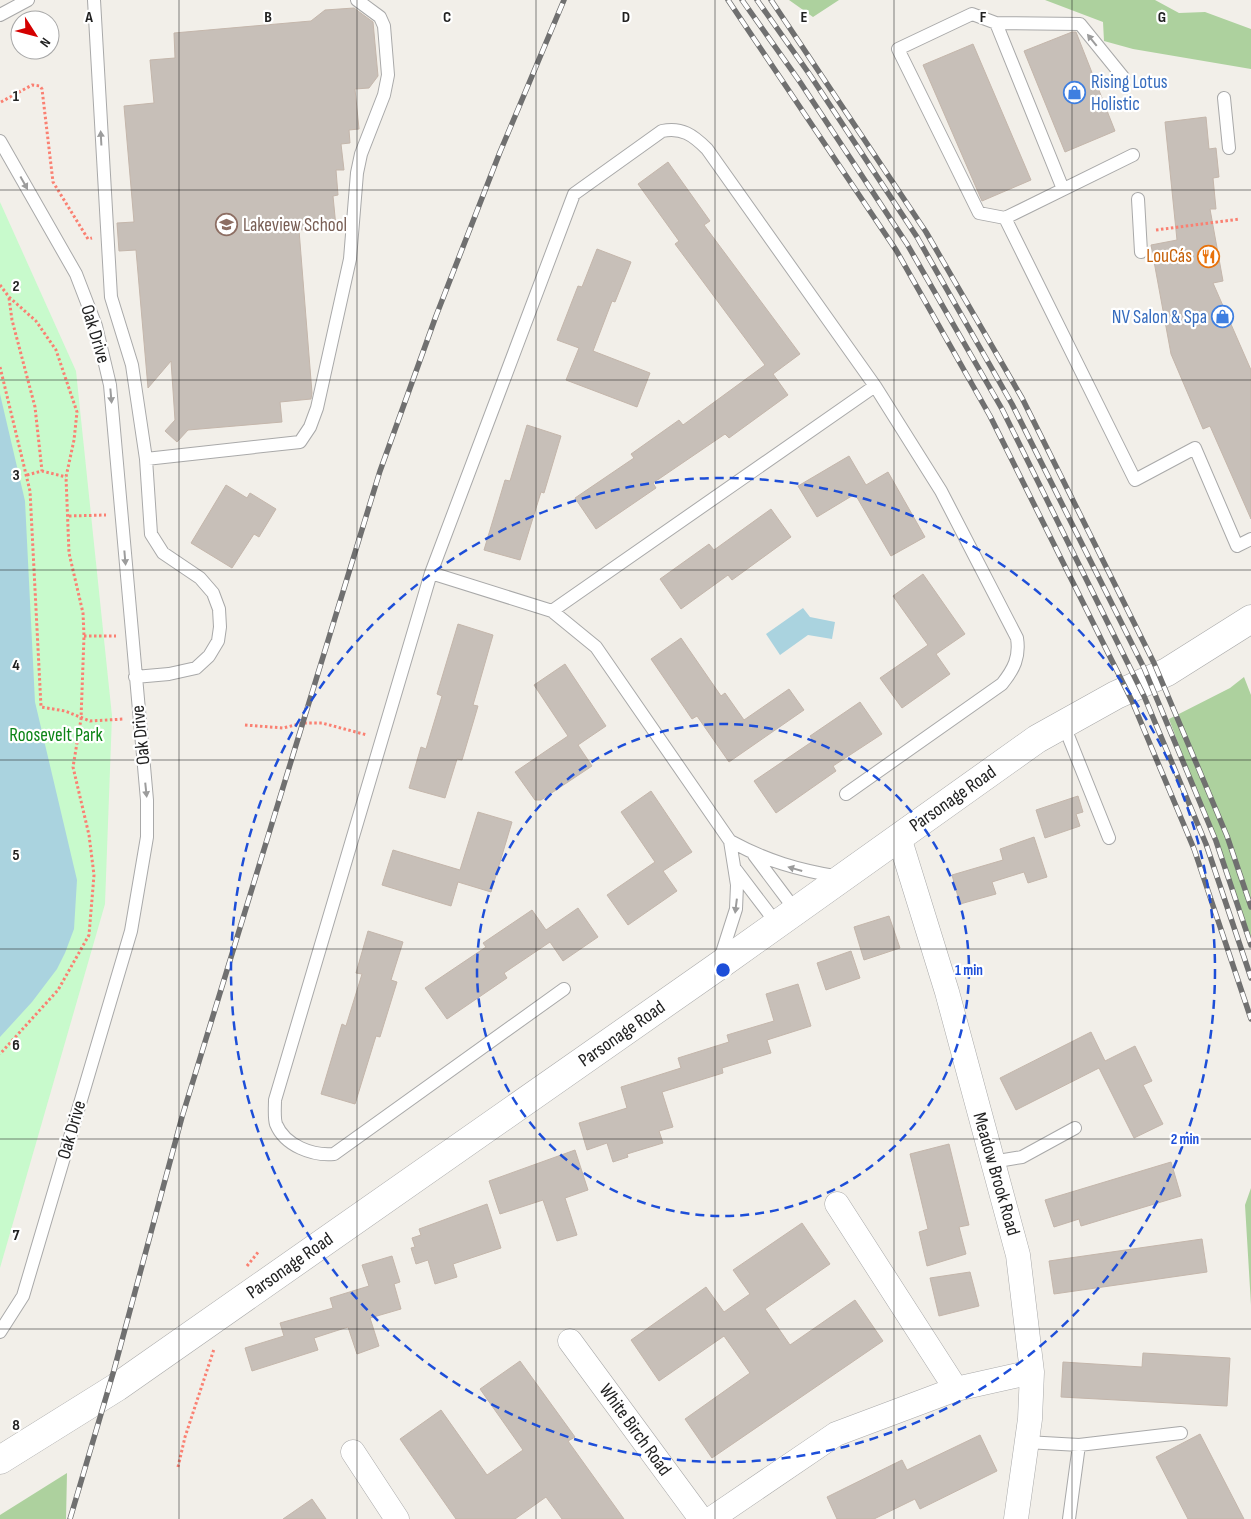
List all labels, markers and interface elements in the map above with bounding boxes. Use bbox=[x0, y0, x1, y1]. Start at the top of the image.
text: A bbox=[84, 8, 93, 27]
text: B bbox=[264, 8, 272, 27]
text: C bbox=[443, 8, 451, 27]
text: D bbox=[622, 8, 630, 27]
text: E bbox=[801, 8, 808, 27]
text: F bbox=[980, 8, 987, 27]
text: G bbox=[1158, 8, 1166, 27]
north arrow bbox=[10, 10, 60, 60]
one-way arrow bbox=[1087, 33, 1098, 46]
text: N bbox=[36, 34, 54, 50]
place label: Rising Lotus Holistic bbox=[1091, 71, 1168, 116]
shop icon: Rising Lotus Holistic bbox=[1063, 81, 1087, 105]
text: 1 bbox=[13, 87, 20, 106]
one-way arrow bbox=[97, 130, 105, 146]
one-way arrow bbox=[20, 176, 28, 190]
school or university icon: Lakeview School bbox=[215, 213, 239, 237]
place label: Lakeview School bbox=[243, 214, 347, 237]
restaurant icon: LouCás bbox=[1196, 244, 1220, 268]
place label: LouCás bbox=[1146, 245, 1192, 268]
text: 2 bbox=[12, 277, 20, 296]
street label: Oak Drive bbox=[75, 302, 115, 366]
shop icon: NV Salon & Spa bbox=[1211, 305, 1235, 329]
place label: NV Salon & Spa bbox=[1112, 306, 1207, 329]
one-way arrow bbox=[108, 389, 116, 405]
text: 3 bbox=[12, 466, 20, 485]
one-way arrow bbox=[121, 551, 129, 567]
text: 4 bbox=[12, 656, 20, 675]
street label: Oak Drive bbox=[126, 704, 156, 766]
park label: Roosevelt Park bbox=[9, 724, 104, 747]
street label: Parsonage Road bbox=[905, 761, 1001, 837]
one-way arrow bbox=[142, 782, 150, 798]
text: 5 bbox=[12, 846, 20, 865]
one-way arrow bbox=[787, 864, 802, 872]
one-way arrow bbox=[732, 898, 740, 914]
centre of rings bbox=[714, 961, 732, 979]
text: 1 min bbox=[955, 961, 983, 980]
street label: Parsonage Road bbox=[574, 996, 670, 1072]
text: 6 bbox=[12, 1036, 20, 1055]
street label: Oak Drive bbox=[53, 1098, 91, 1162]
street label: Meadow Brook Road bbox=[967, 1110, 1025, 1238]
text: 2 min bbox=[1171, 1130, 1199, 1149]
text: 7 bbox=[13, 1226, 20, 1245]
street label: Parsonage Road bbox=[242, 1228, 338, 1304]
street label: White Birch Road bbox=[594, 1380, 676, 1480]
text: 8 bbox=[12, 1416, 20, 1435]

